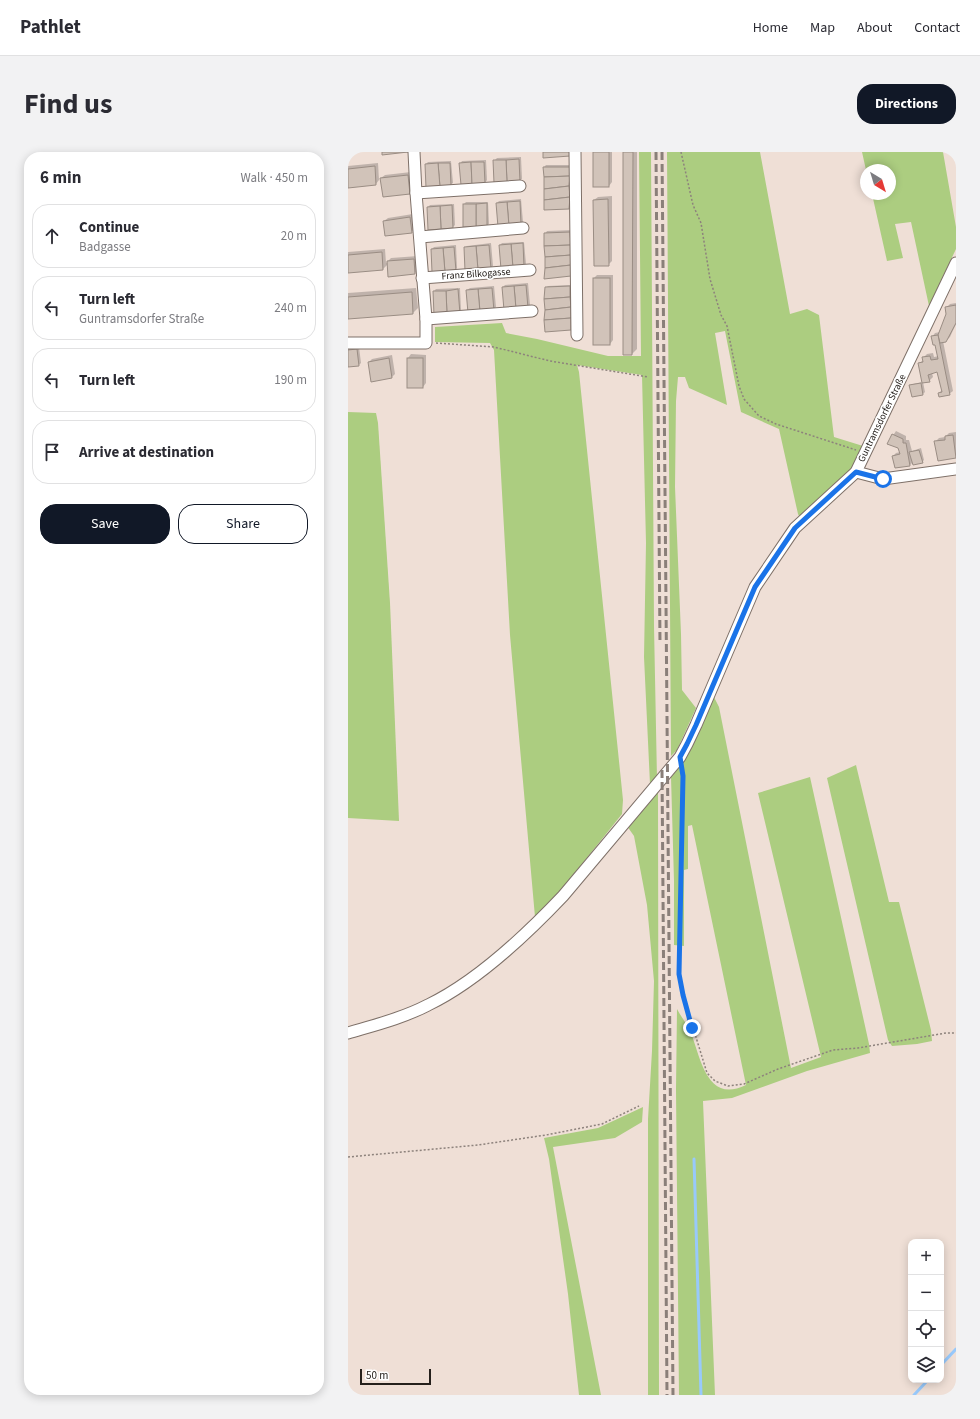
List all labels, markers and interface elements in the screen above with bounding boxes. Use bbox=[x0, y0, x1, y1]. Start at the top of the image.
text: Pathlet bbox=[20, 14, 81, 41]
text: Home bbox=[753, 18, 788, 38]
text: Map bbox=[810, 18, 835, 38]
text: About bbox=[857, 18, 892, 38]
text: Contact bbox=[914, 18, 960, 38]
text: Find us bbox=[24, 84, 112, 124]
button: Directions bbox=[857, 84, 956, 124]
north arrow bbox=[860, 164, 896, 200]
text: 6 min bbox=[40, 166, 81, 190]
text: Walk · 450 m bbox=[240, 169, 308, 187]
text: Continue bbox=[79, 217, 139, 238]
icon: ahead bbox=[41, 225, 63, 247]
text: 20 m bbox=[281, 227, 307, 245]
text: Badgasse bbox=[79, 238, 131, 256]
street label: Franz Bilkogasse bbox=[441, 265, 511, 283]
text: Turn left bbox=[79, 289, 135, 310]
icon: left bbox=[41, 297, 63, 319]
text: 240 m bbox=[274, 299, 307, 317]
text: Guntramsdorfer Straße bbox=[79, 310, 204, 328]
icon: left bbox=[41, 369, 63, 391]
text: Turn left bbox=[79, 370, 135, 391]
text: 190 m bbox=[274, 371, 307, 389]
street label: Guntramsdorfer Straße bbox=[855, 372, 909, 464]
icon: arrive bbox=[41, 441, 63, 463]
text: Arrive at destination bbox=[79, 442, 214, 463]
route start bbox=[874, 470, 892, 488]
button: Save bbox=[40, 504, 170, 544]
button: Share bbox=[178, 504, 308, 544]
route end bbox=[683, 1019, 701, 1037]
map controls bbox=[908, 1239, 944, 1383]
button: + bbox=[908, 1239, 944, 1275]
button: − bbox=[908, 1275, 944, 1311]
button: locate bbox=[908, 1311, 944, 1347]
button: layers bbox=[908, 1347, 944, 1383]
scale bar bbox=[360, 1367, 431, 1386]
text: 50 m bbox=[366, 1368, 388, 1383]

